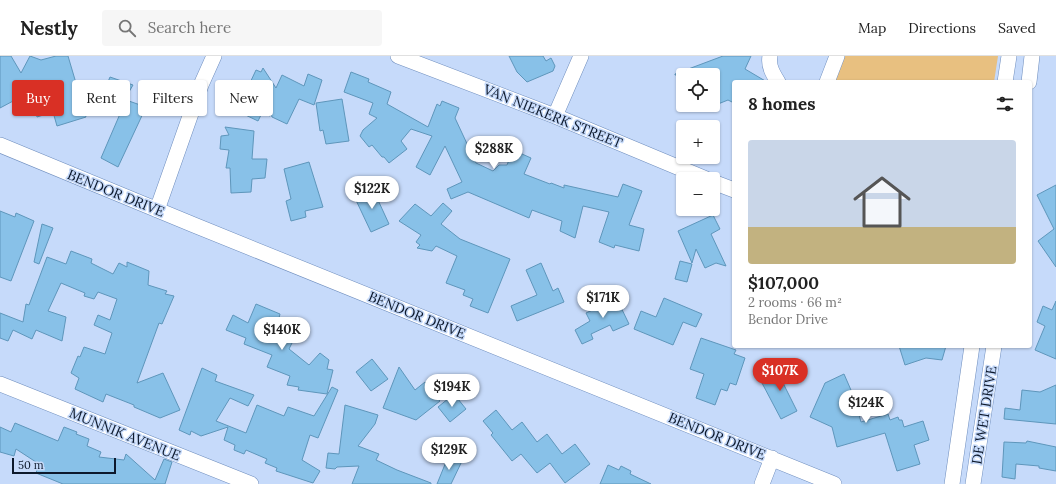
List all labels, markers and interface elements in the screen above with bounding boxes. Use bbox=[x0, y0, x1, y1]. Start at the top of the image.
search box bbox=[102, 10, 382, 46]
text: Nestly bbox=[20, 16, 78, 40]
icon: search bbox=[116, 17, 138, 39]
text: Search here bbox=[148, 18, 231, 37]
text: Map bbox=[858, 19, 886, 37]
text: Directions bbox=[908, 19, 976, 37]
text: Saved bbox=[998, 19, 1036, 37]
map controls bbox=[676, 68, 720, 216]
button: locate bbox=[676, 68, 720, 112]
chip: Buy bbox=[12, 80, 64, 116]
chip: Rent bbox=[72, 80, 130, 116]
chip: Filters bbox=[138, 80, 207, 116]
chip: New bbox=[215, 80, 273, 116]
street label: VAN NIEKERK STREET bbox=[480, 80, 625, 152]
text: 8 homes bbox=[748, 93, 815, 115]
icon: filters bbox=[994, 93, 1016, 115]
button: + bbox=[676, 120, 720, 164]
pin: $288K bbox=[466, 136, 522, 170]
text: $288K bbox=[475, 140, 513, 157]
street label: BENDOR DRIVE bbox=[65, 165, 168, 221]
icon: home bbox=[846, 166, 918, 238]
button: − bbox=[676, 172, 720, 216]
pin: $122K bbox=[344, 176, 400, 210]
text: $122K bbox=[354, 180, 390, 197]
text: $107,000 bbox=[748, 272, 819, 294]
pin: $171K bbox=[575, 285, 631, 319]
street label: BENDOR DRIVE bbox=[366, 287, 469, 343]
text: $171K bbox=[586, 289, 620, 306]
text: 2 rooms · 66 m² bbox=[748, 294, 842, 311]
text: Bendor Drive bbox=[748, 311, 828, 328]
pin: $140K bbox=[254, 317, 310, 351]
text: $140K bbox=[263, 321, 301, 338]
pin: $107K bbox=[752, 358, 808, 392]
text: $107K bbox=[762, 362, 798, 379]
street label: DE WET DRIVE bbox=[967, 364, 1001, 466]
pin: $194K bbox=[424, 374, 480, 408]
text: $194K bbox=[434, 378, 470, 395]
pin: $124K bbox=[838, 390, 894, 424]
text: $124K bbox=[848, 394, 884, 411]
street label: MUNNIK AVENUE bbox=[67, 403, 184, 465]
street label: BENDOR DRIVE bbox=[666, 408, 769, 464]
pin: $129K bbox=[421, 437, 477, 471]
text: $129K bbox=[431, 441, 467, 458]
scale bar bbox=[12, 456, 116, 475]
text: 50 m bbox=[18, 458, 44, 472]

